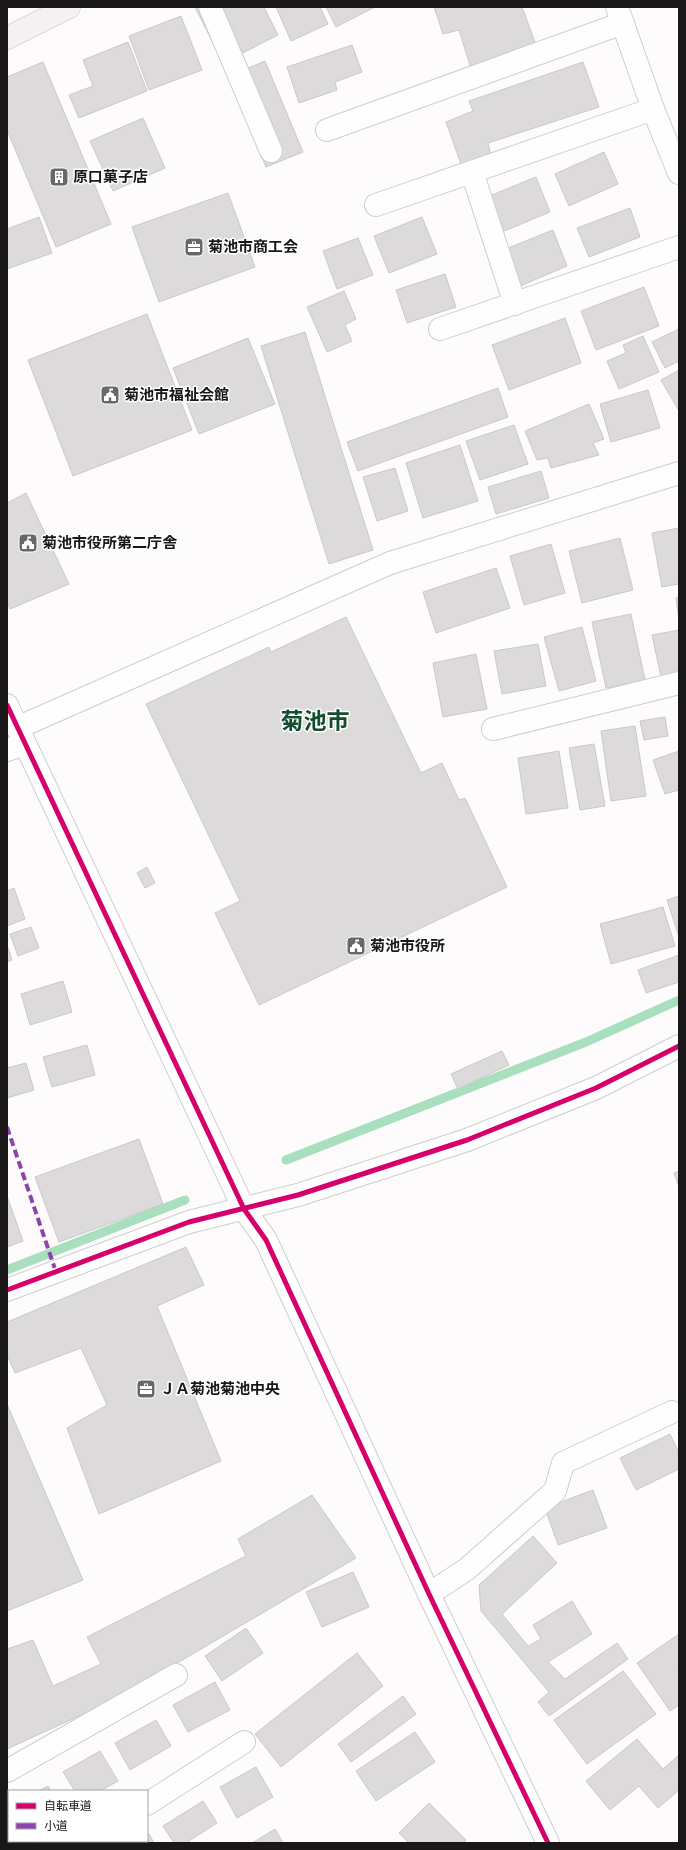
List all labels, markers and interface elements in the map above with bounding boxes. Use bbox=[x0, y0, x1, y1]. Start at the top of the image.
building icon: 原口菓子店 bbox=[48, 166, 70, 188]
place label: 原口菓子店 bbox=[73, 168, 148, 187]
office icon: 菊池市商工会 bbox=[183, 236, 205, 258]
place label: 菊池市商工会 bbox=[208, 238, 298, 257]
public building icon: 菊池市福祉会館 bbox=[99, 384, 121, 406]
place label: 菊池市福祉会館 bbox=[124, 386, 229, 405]
public building icon: 菊池市役所第二庁舎 bbox=[17, 532, 39, 554]
place label: 菊池市役所第二庁舎 bbox=[42, 534, 178, 553]
district label: 菊池市 bbox=[281, 708, 350, 736]
public building icon: 菊池市役所 bbox=[345, 935, 367, 957]
place label: 菊池市役所 bbox=[370, 937, 445, 956]
office icon: ＪＡ菊池菊池中央 bbox=[135, 1378, 157, 1400]
place label: ＪＡ菊池菊池中央 bbox=[160, 1380, 280, 1399]
legend bbox=[8, 1790, 148, 1842]
text: 自転車道 bbox=[44, 1799, 92, 1814]
text: 小道 bbox=[44, 1819, 68, 1834]

